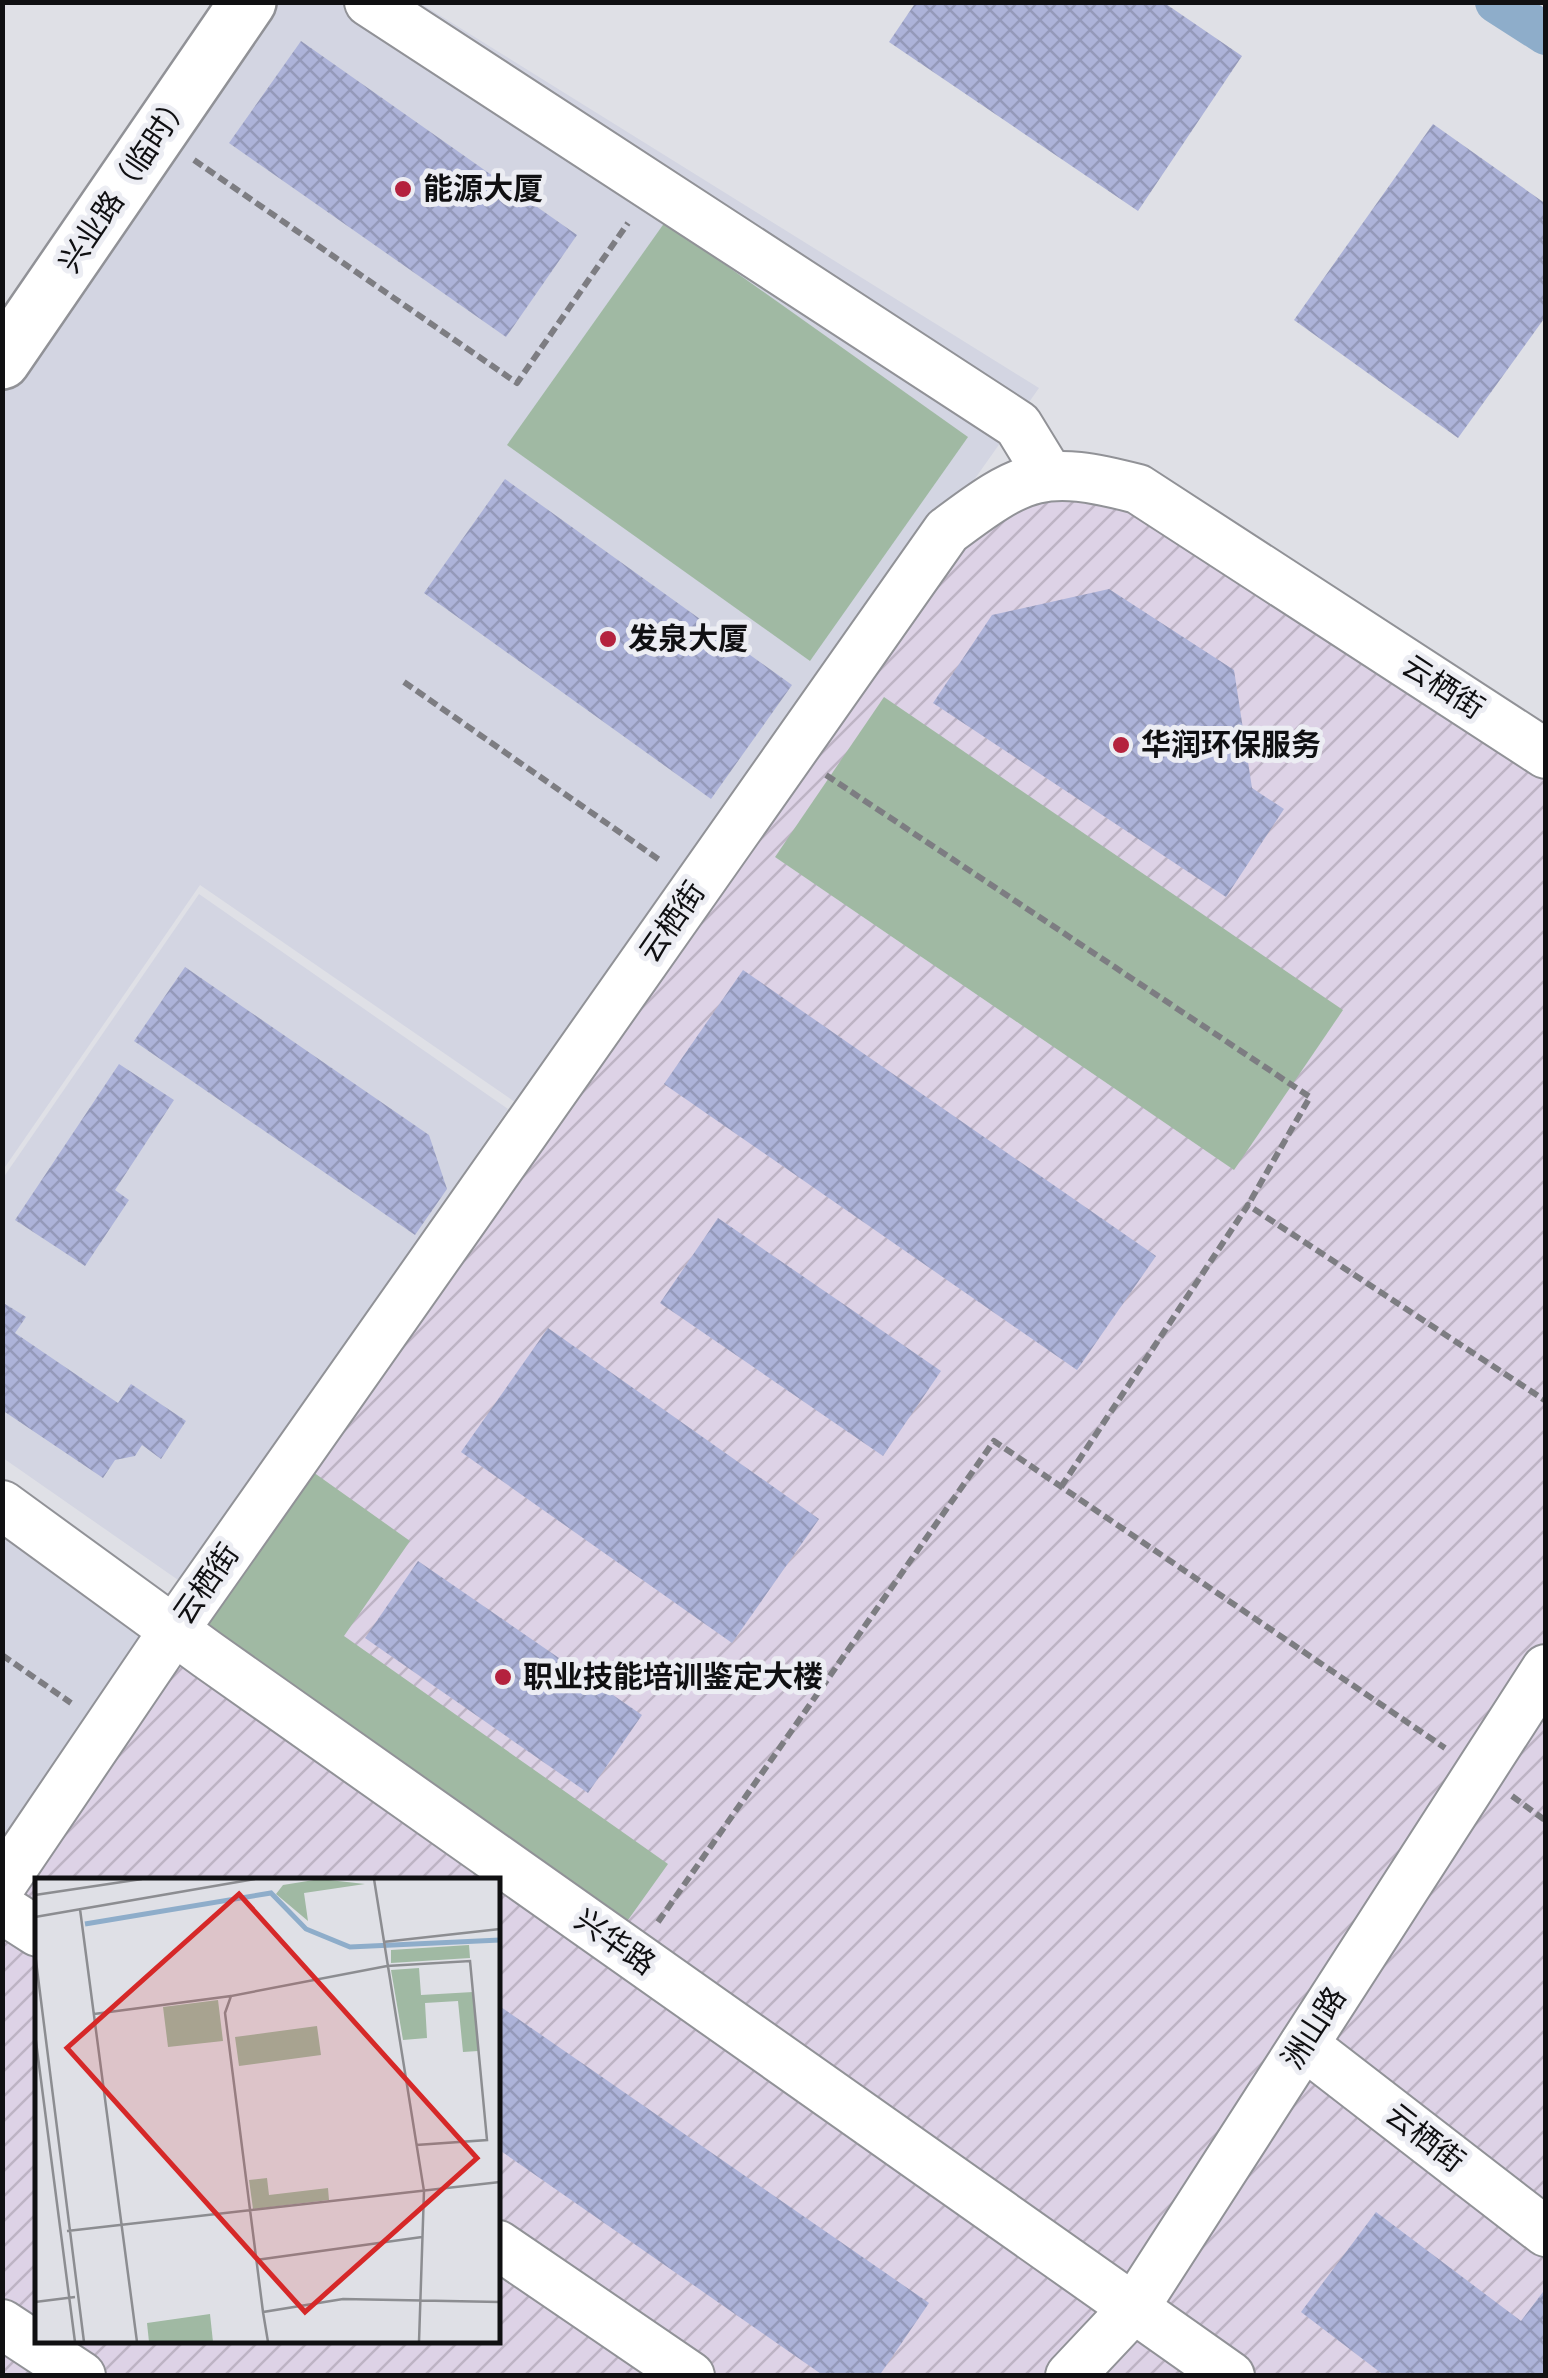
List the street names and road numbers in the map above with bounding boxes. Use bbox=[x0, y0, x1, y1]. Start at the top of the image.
street label: 兴业路（临时） bbox=[51, 85, 199, 279]
street label: 云栖街 bbox=[1395, 647, 1491, 727]
street label: 云栖街 bbox=[631, 875, 713, 969]
street label: 云栖街 bbox=[165, 1537, 247, 1631]
street label: 兴华路 bbox=[568, 1901, 662, 1983]
street label: 洲山路 bbox=[1274, 1980, 1354, 2076]
street label: 云栖街 bbox=[1378, 2096, 1472, 2180]

